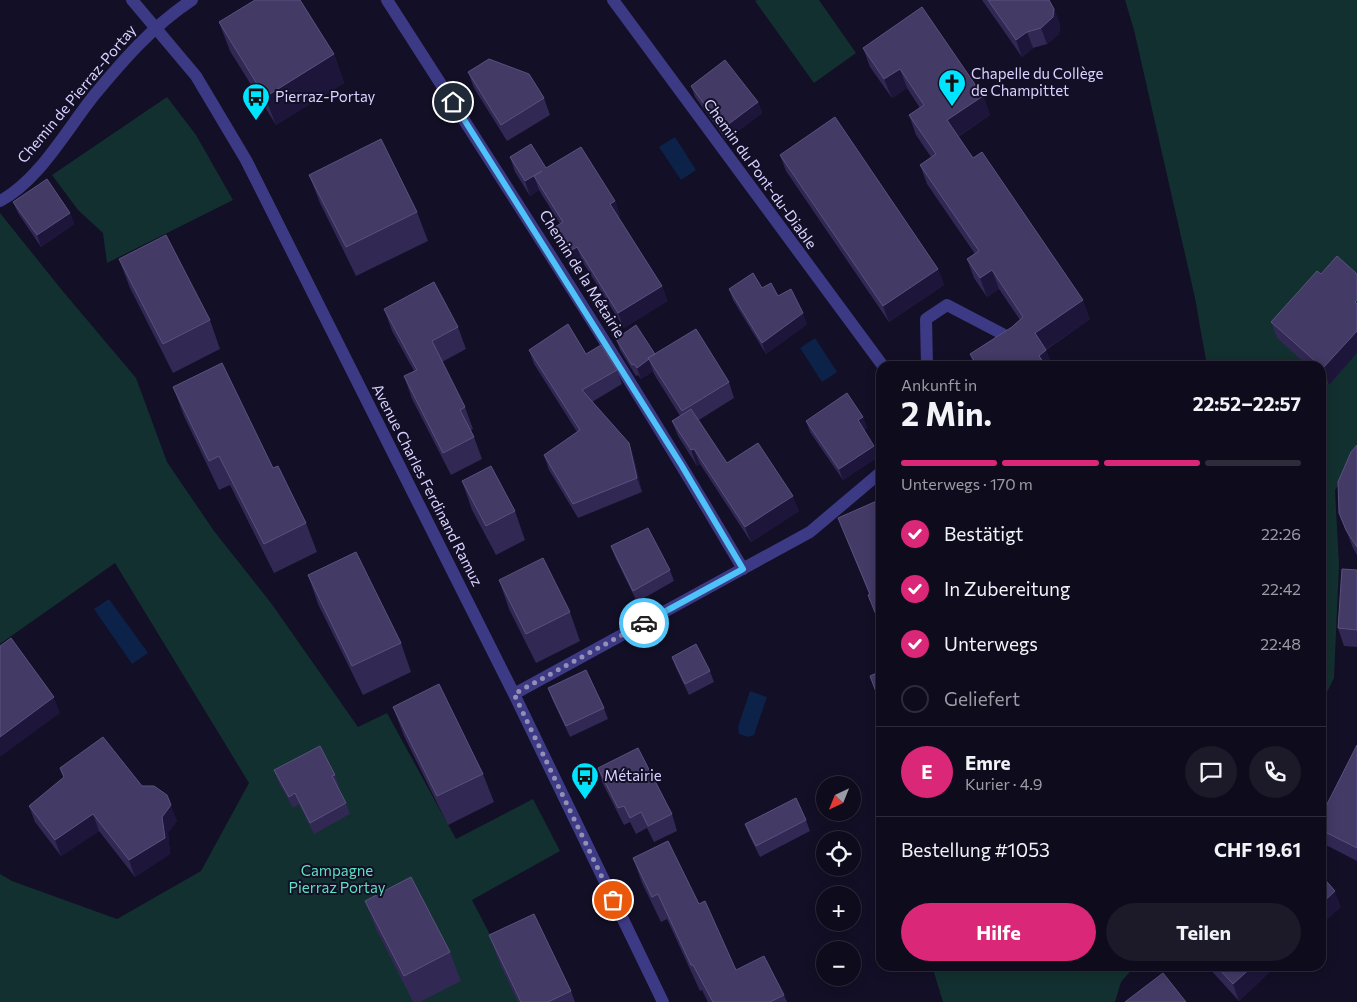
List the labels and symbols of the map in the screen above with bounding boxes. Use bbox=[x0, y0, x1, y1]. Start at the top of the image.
street label: Chemin de Pierraz-Portay bbox=[13, 20, 140, 166]
place label: Chapelle du Collège de Champittet bbox=[971, 64, 1104, 99]
church icon: Chapelle du Collège de Champittet bbox=[937, 68, 967, 107]
pin bbox=[432, 81, 474, 123]
bus stop icon: Pierraz-Portay bbox=[241, 82, 271, 121]
place label: Pierraz-Portay bbox=[275, 87, 376, 105]
street label: Chemin du Pont-du-Diable bbox=[700, 95, 821, 252]
street label: Chemin de la Métairie bbox=[536, 206, 629, 341]
street label: Avenue Charles Ferdinand Ramuz bbox=[369, 380, 487, 589]
courier bbox=[619, 598, 669, 648]
bus stop icon: Métairie bbox=[570, 761, 600, 800]
place label: Métairie bbox=[604, 766, 662, 784]
north arrow bbox=[816, 776, 861, 821]
park label: Campagne Pierraz Portay bbox=[289, 861, 386, 896]
pin bbox=[592, 879, 634, 921]

